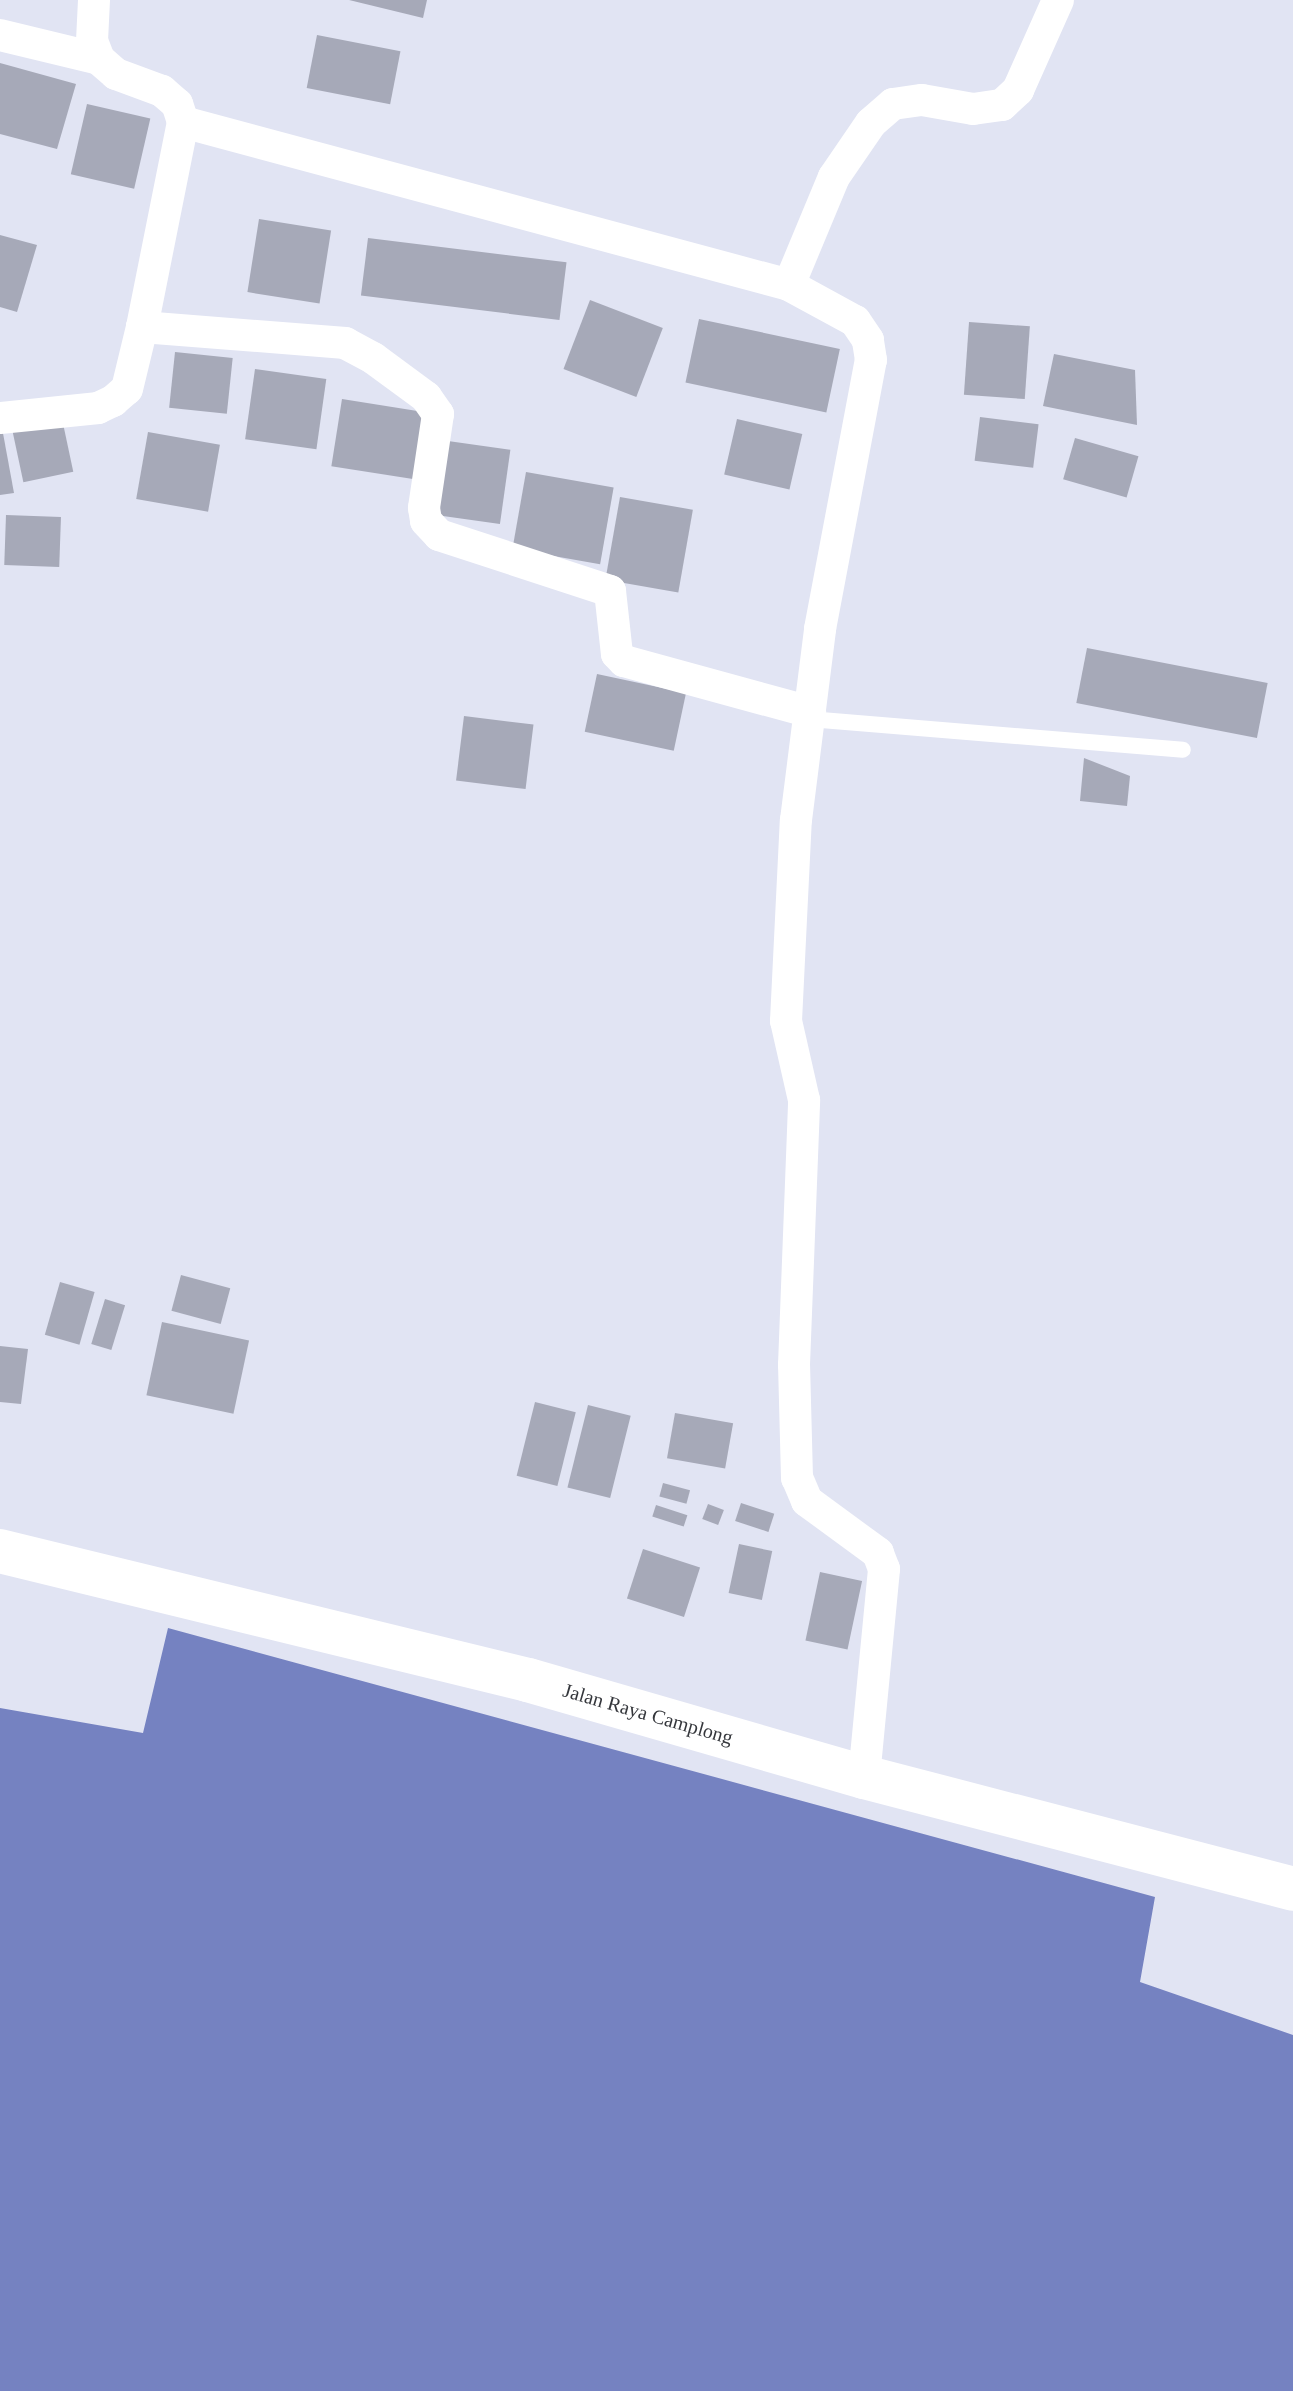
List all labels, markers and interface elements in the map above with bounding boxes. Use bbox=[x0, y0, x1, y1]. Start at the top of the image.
street label: Jalan Raya Camplong bbox=[560, 1678, 736, 1750]

